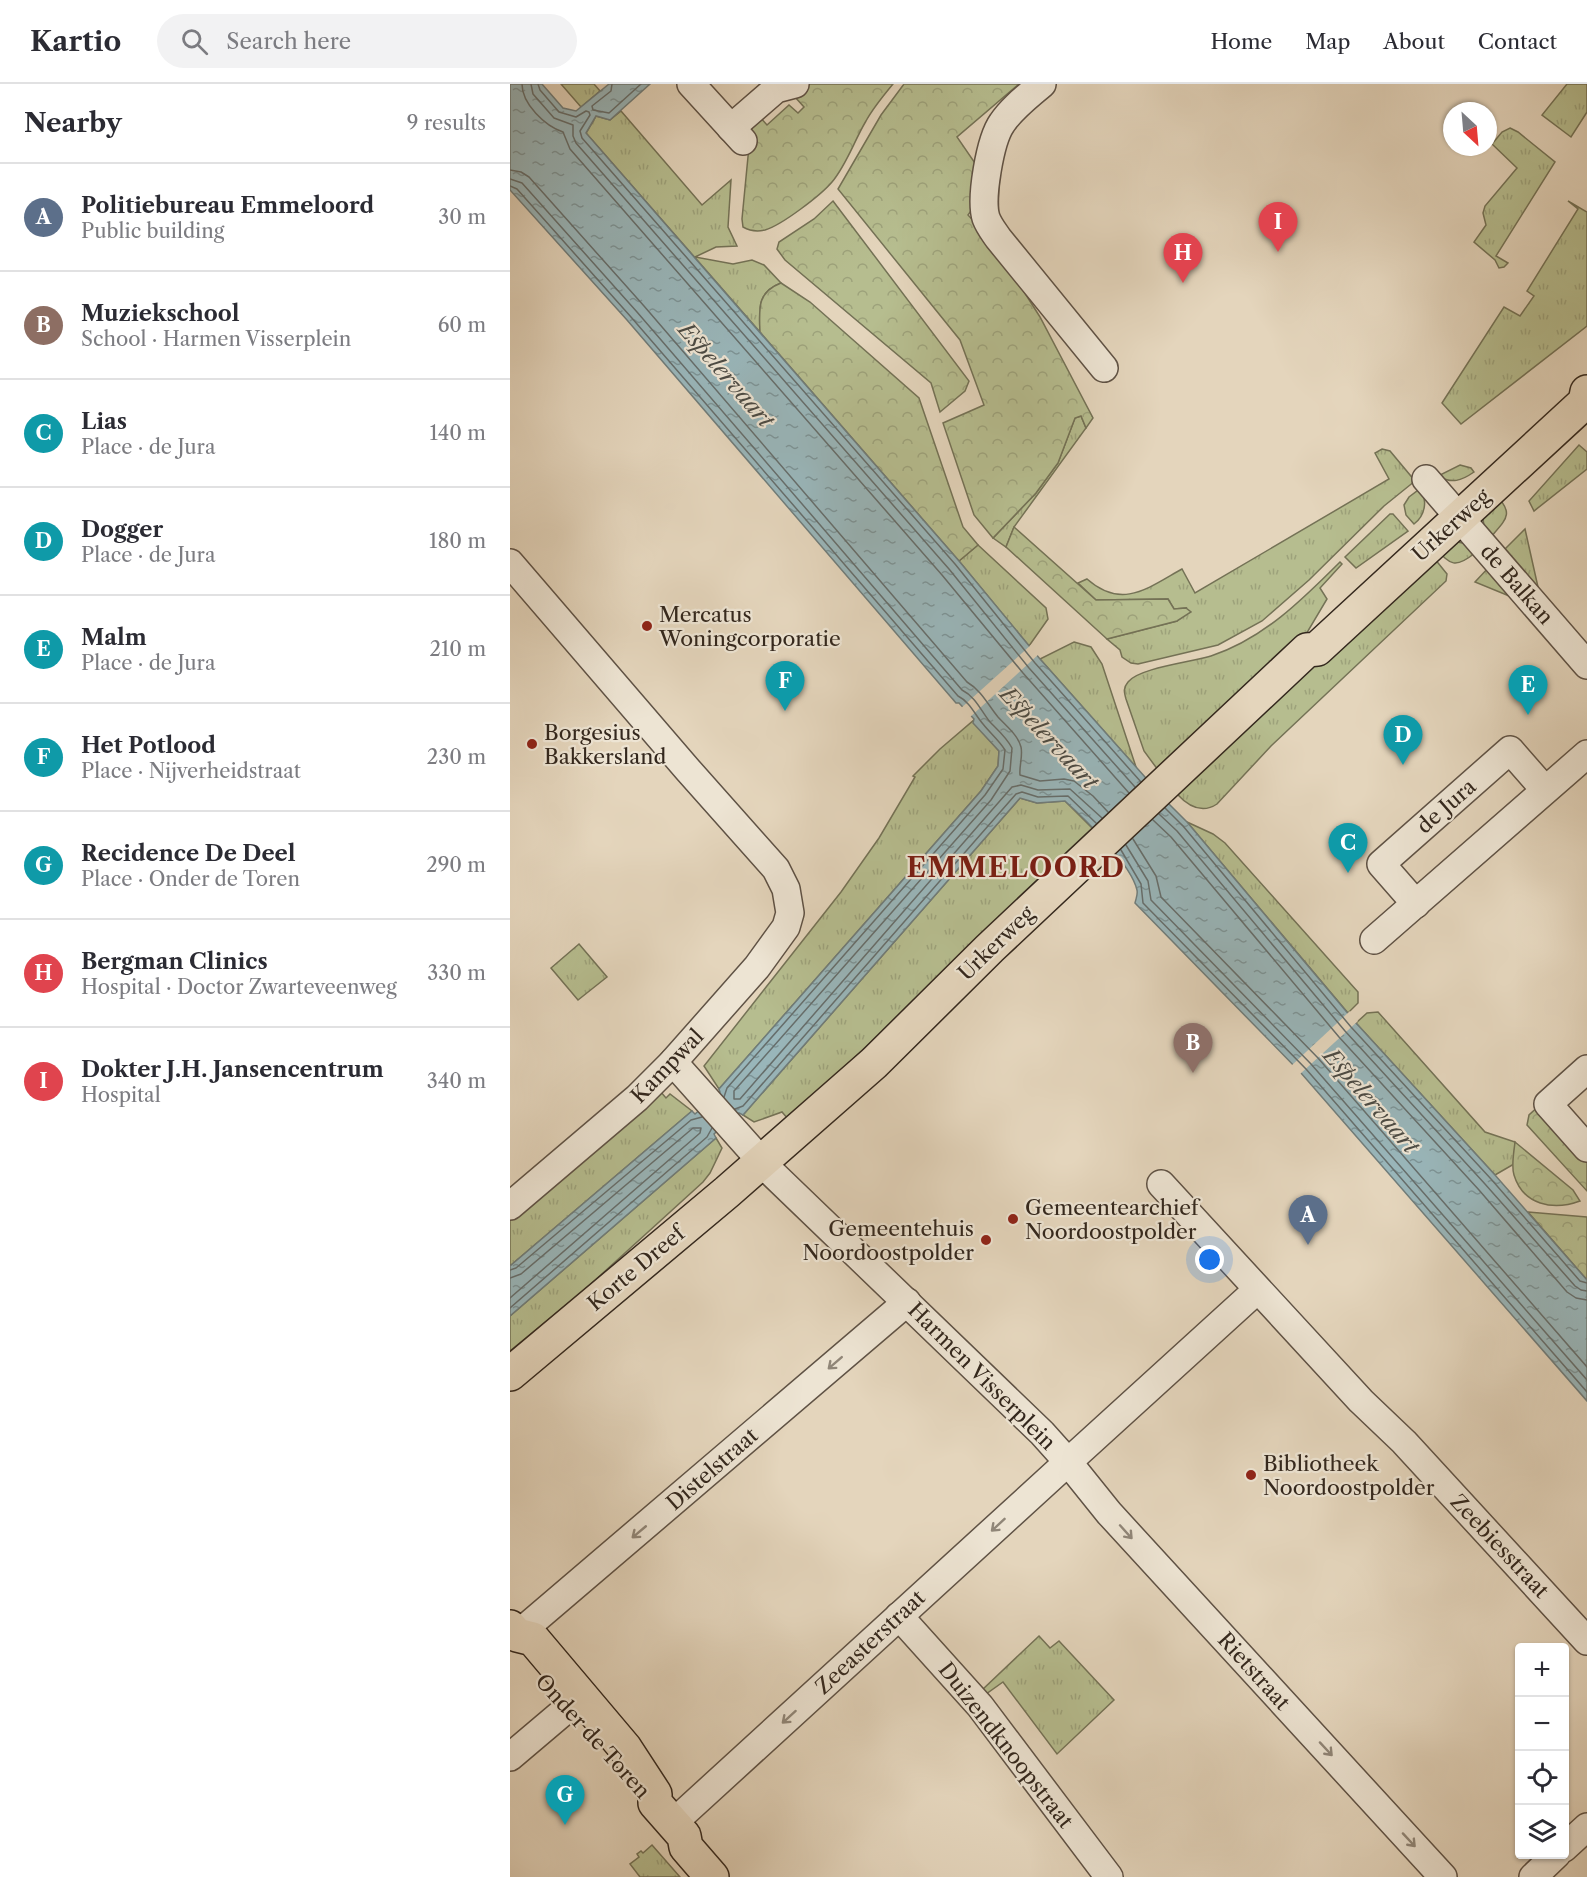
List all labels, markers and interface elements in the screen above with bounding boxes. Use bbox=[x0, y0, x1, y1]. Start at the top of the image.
search box bbox=[157, 14, 577, 68]
text: Kartio bbox=[30, 24, 121, 58]
icon: search bbox=[178, 25, 211, 58]
text: Search here bbox=[226, 28, 351, 55]
text: Home bbox=[1211, 29, 1272, 54]
text: Map bbox=[1305, 29, 1350, 54]
text: About bbox=[1383, 29, 1445, 54]
text: Contact bbox=[1478, 29, 1557, 54]
north arrow bbox=[1443, 102, 1497, 156]
text: Nearby bbox=[24, 107, 122, 139]
text: 9 results bbox=[407, 111, 486, 135]
text: Politiebureau Emmeloord bbox=[81, 192, 374, 219]
pin: I bbox=[1258, 202, 1298, 252]
text: A bbox=[36, 205, 51, 229]
text: 30 m bbox=[438, 205, 486, 229]
text: Public building bbox=[81, 219, 224, 243]
pin: H bbox=[1164, 234, 1202, 283]
text: Muziekschool bbox=[81, 300, 240, 327]
text: B bbox=[36, 313, 51, 337]
text: 60 m bbox=[438, 313, 486, 337]
water label: Espelervaart bbox=[672, 315, 780, 434]
text: School · Harmen Visserplein bbox=[81, 327, 351, 351]
text: Lias bbox=[81, 408, 127, 435]
text: C bbox=[35, 421, 52, 445]
text: 140 m bbox=[429, 421, 486, 445]
text: Place · de Jura bbox=[81, 435, 215, 459]
street label: Urkerweg bbox=[1407, 483, 1496, 566]
text: Dogger bbox=[81, 516, 163, 543]
text: D bbox=[35, 529, 52, 553]
text: 180 m bbox=[429, 529, 486, 553]
street label: de Balkan bbox=[1475, 539, 1559, 629]
text: Place · de Jura bbox=[81, 543, 215, 567]
place label: Mercatus Woningcorporatie bbox=[658, 602, 841, 651]
marker: Mercatus Woningcorporatie bbox=[640, 619, 654, 633]
text: Malm bbox=[81, 624, 147, 651]
text: E bbox=[36, 637, 51, 661]
text: 210 m bbox=[429, 637, 486, 661]
text: Place · de Jura bbox=[81, 651, 215, 675]
pin: F bbox=[766, 662, 804, 711]
pin: E bbox=[1508, 666, 1548, 715]
water label: Espelervaart bbox=[993, 679, 1104, 796]
pin: D bbox=[1384, 716, 1422, 765]
place label: Borgesius Bakkersland bbox=[544, 720, 666, 769]
text: Het Potlood bbox=[81, 732, 216, 759]
marker: Borgesius Bakkersland bbox=[525, 737, 539, 751]
text: F bbox=[37, 745, 50, 769]
text: 230 m bbox=[427, 745, 486, 769]
text: Place · Nijverheidstraat bbox=[81, 759, 301, 783]
street label: de Jura bbox=[1411, 773, 1481, 838]
pin: C bbox=[1328, 824, 1368, 873]
text: Recidence De Deel bbox=[81, 840, 296, 867]
district label: EMMELOORD bbox=[907, 851, 1125, 884]
text: G bbox=[35, 853, 52, 877]
text: 290 m bbox=[426, 853, 486, 877]
text: Place · Onder de Toren bbox=[81, 867, 300, 891]
street label: Urkerweg bbox=[953, 900, 1040, 985]
text: Bergman Clinics bbox=[81, 948, 268, 975]
text: H bbox=[34, 961, 53, 985]
text: 330 m bbox=[427, 961, 486, 985]
text: Hospital · Doctor Zwarteveenweg bbox=[81, 975, 397, 999]
street label: Kampwal bbox=[626, 1024, 708, 1108]
pin: B bbox=[1174, 1024, 1212, 1073]
water label: Espelervaart bbox=[1317, 1041, 1425, 1160]
text: Dokter J.H. Jansencentrum bbox=[81, 1056, 384, 1083]
text: I bbox=[39, 1069, 48, 1093]
text: 340 m bbox=[427, 1069, 486, 1093]
text: Hospital bbox=[81, 1083, 161, 1107]
place label: Gemeentearchief Noordoostpolder bbox=[1025, 1195, 1201, 1244]
pin: A bbox=[1288, 1196, 1328, 1245]
marker: Gemeentearchief Noordoostpolder bbox=[1006, 1212, 1020, 1226]
place label: Gemeentehuis Noordoostpolder bbox=[802, 1216, 974, 1265]
street label: Korte Dreef bbox=[582, 1219, 691, 1316]
marker: Gemeentehuis Noordoostpolder bbox=[979, 1233, 993, 1247]
your location bbox=[1195, 1245, 1224, 1274]
street label: Harmen Visserplein bbox=[903, 1297, 1061, 1455]
one-way arrow bbox=[828, 1356, 843, 1370]
street label: Distelstraat bbox=[661, 1422, 763, 1515]
place label: Bibliotheek Noordoostpolder bbox=[1263, 1451, 1435, 1500]
marker: Bibliotheek Noordoostpolder bbox=[1244, 1468, 1258, 1482]
street label: Zeebiesstraat bbox=[1446, 1489, 1555, 1603]
one-way arrow bbox=[991, 1518, 1006, 1532]
one-way arrow bbox=[1118, 1524, 1133, 1539]
one-way arrow bbox=[632, 1525, 647, 1539]
street label: Zeeasterstraat bbox=[810, 1585, 930, 1699]
street label: Rietstraat bbox=[1213, 1627, 1296, 1715]
map controls bbox=[1515, 1643, 1569, 1859]
button: + bbox=[1515, 1643, 1569, 1697]
street label: Duizendknoopstraat bbox=[933, 1657, 1079, 1833]
street label: Onder de Toren bbox=[531, 1669, 655, 1803]
button: − bbox=[1515, 1697, 1569, 1751]
one-way arrow bbox=[782, 1710, 797, 1724]
one-way arrow bbox=[1319, 1741, 1333, 1756]
button: locate bbox=[1515, 1751, 1569, 1805]
pin: G bbox=[546, 1776, 584, 1825]
button: layers bbox=[1515, 1805, 1569, 1859]
one-way arrow bbox=[1402, 1832, 1416, 1847]

